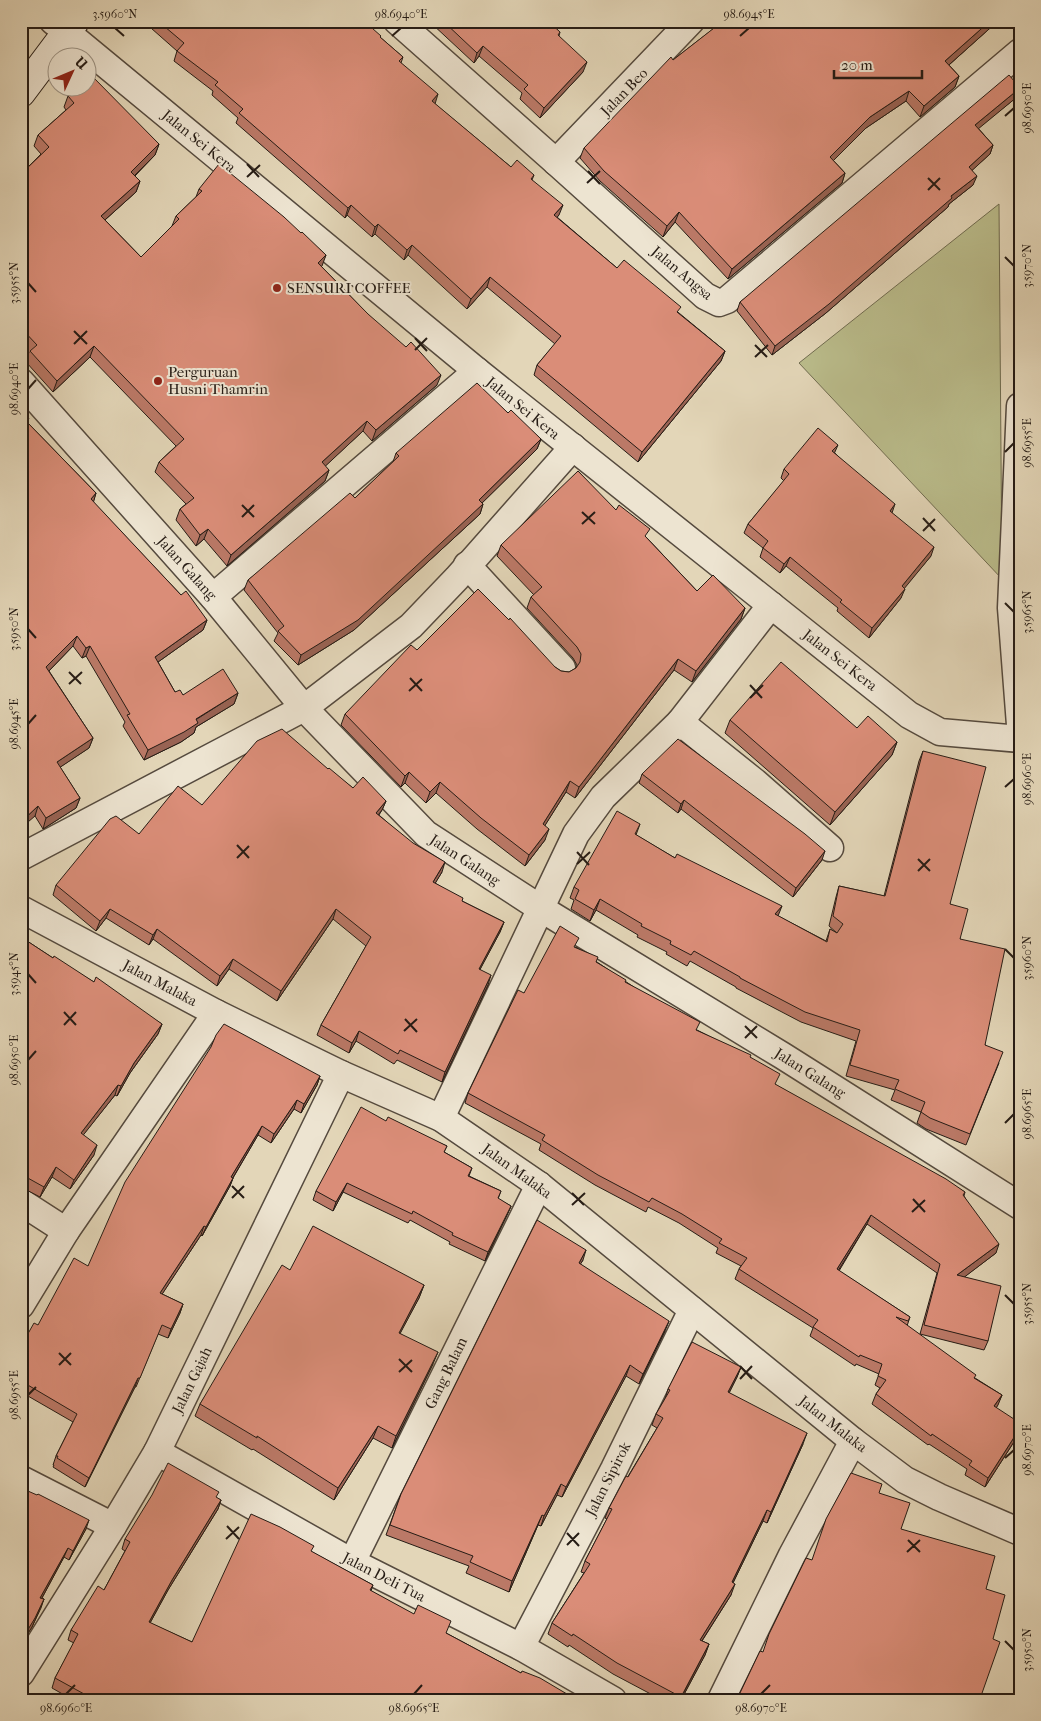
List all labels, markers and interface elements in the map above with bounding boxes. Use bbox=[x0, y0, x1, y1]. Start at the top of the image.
text: 3.5960°N bbox=[93, 7, 137, 21]
text: 98.6940°E bbox=[375, 7, 427, 21]
text: 98.6945°E bbox=[724, 7, 774, 21]
north arrow bbox=[48, 48, 98, 98]
scale bar bbox=[834, 48, 921, 80]
text: U bbox=[70, 53, 91, 73]
text: 20 m bbox=[841, 56, 873, 74]
street label: Jalan Beo bbox=[596, 64, 652, 121]
text: 98.6950°E bbox=[1020, 83, 1034, 133]
street label: Jalan Sei Kera bbox=[158, 105, 240, 177]
street label: Jalan Angsa bbox=[647, 242, 717, 304]
text: 3.5970°N bbox=[1020, 244, 1034, 288]
text: 3.5955°N bbox=[7, 262, 21, 304]
place label: SENSURI COFFEE bbox=[287, 279, 411, 297]
marker: SENSURI COFFEE bbox=[271, 282, 283, 294]
text: 98.6940°E bbox=[7, 363, 21, 415]
place label: Perguruan Husni Thamrin bbox=[168, 363, 268, 398]
street label: Jalan Sei Kera bbox=[482, 372, 564, 444]
marker: Perguruan Husni Thamrin bbox=[152, 375, 164, 387]
text: 98.6955°E bbox=[1020, 418, 1034, 468]
street label: Jalan Galang bbox=[153, 531, 221, 605]
text: 3.5965°N bbox=[1020, 590, 1034, 634]
text: 3.5950°N bbox=[7, 607, 21, 651]
street label: Jalan Sei Kera bbox=[798, 625, 882, 695]
text: 98.6945°E bbox=[7, 699, 21, 749]
text: 98.6960°E bbox=[1020, 753, 1034, 805]
street label: Jalan Galang bbox=[425, 830, 505, 890]
text: 3.5960°N bbox=[1020, 936, 1034, 980]
text: 3.5945°N bbox=[7, 952, 21, 996]
street label: Jalan Malaka bbox=[119, 955, 201, 1011]
text: 98.6950°E bbox=[7, 1035, 21, 1085]
street label: Jalan Galang bbox=[770, 1043, 850, 1103]
text: 98.6965°E bbox=[1020, 1089, 1034, 1139]
street label: Jalan Malaka bbox=[478, 1139, 556, 1203]
text: 3.5955°N bbox=[1020, 1283, 1034, 1325]
street label: Gang Balam bbox=[421, 1334, 471, 1412]
street label: Jalan Gajah bbox=[168, 1343, 216, 1417]
text: 98.6955°E bbox=[7, 1370, 21, 1420]
street label: Jalan Malaka bbox=[795, 1391, 872, 1457]
text: 98.6970°E bbox=[1020, 1424, 1034, 1476]
street label: Jalan Sipirok bbox=[581, 1438, 635, 1520]
street label: Jalan Deli Tua bbox=[338, 1548, 430, 1606]
text: 3.5950°N bbox=[1020, 1628, 1034, 1672]
text: 98.6960°E bbox=[40, 1701, 92, 1715]
text: 98.6965°E bbox=[389, 1701, 439, 1715]
text: 98.6970°E bbox=[735, 1701, 787, 1715]

